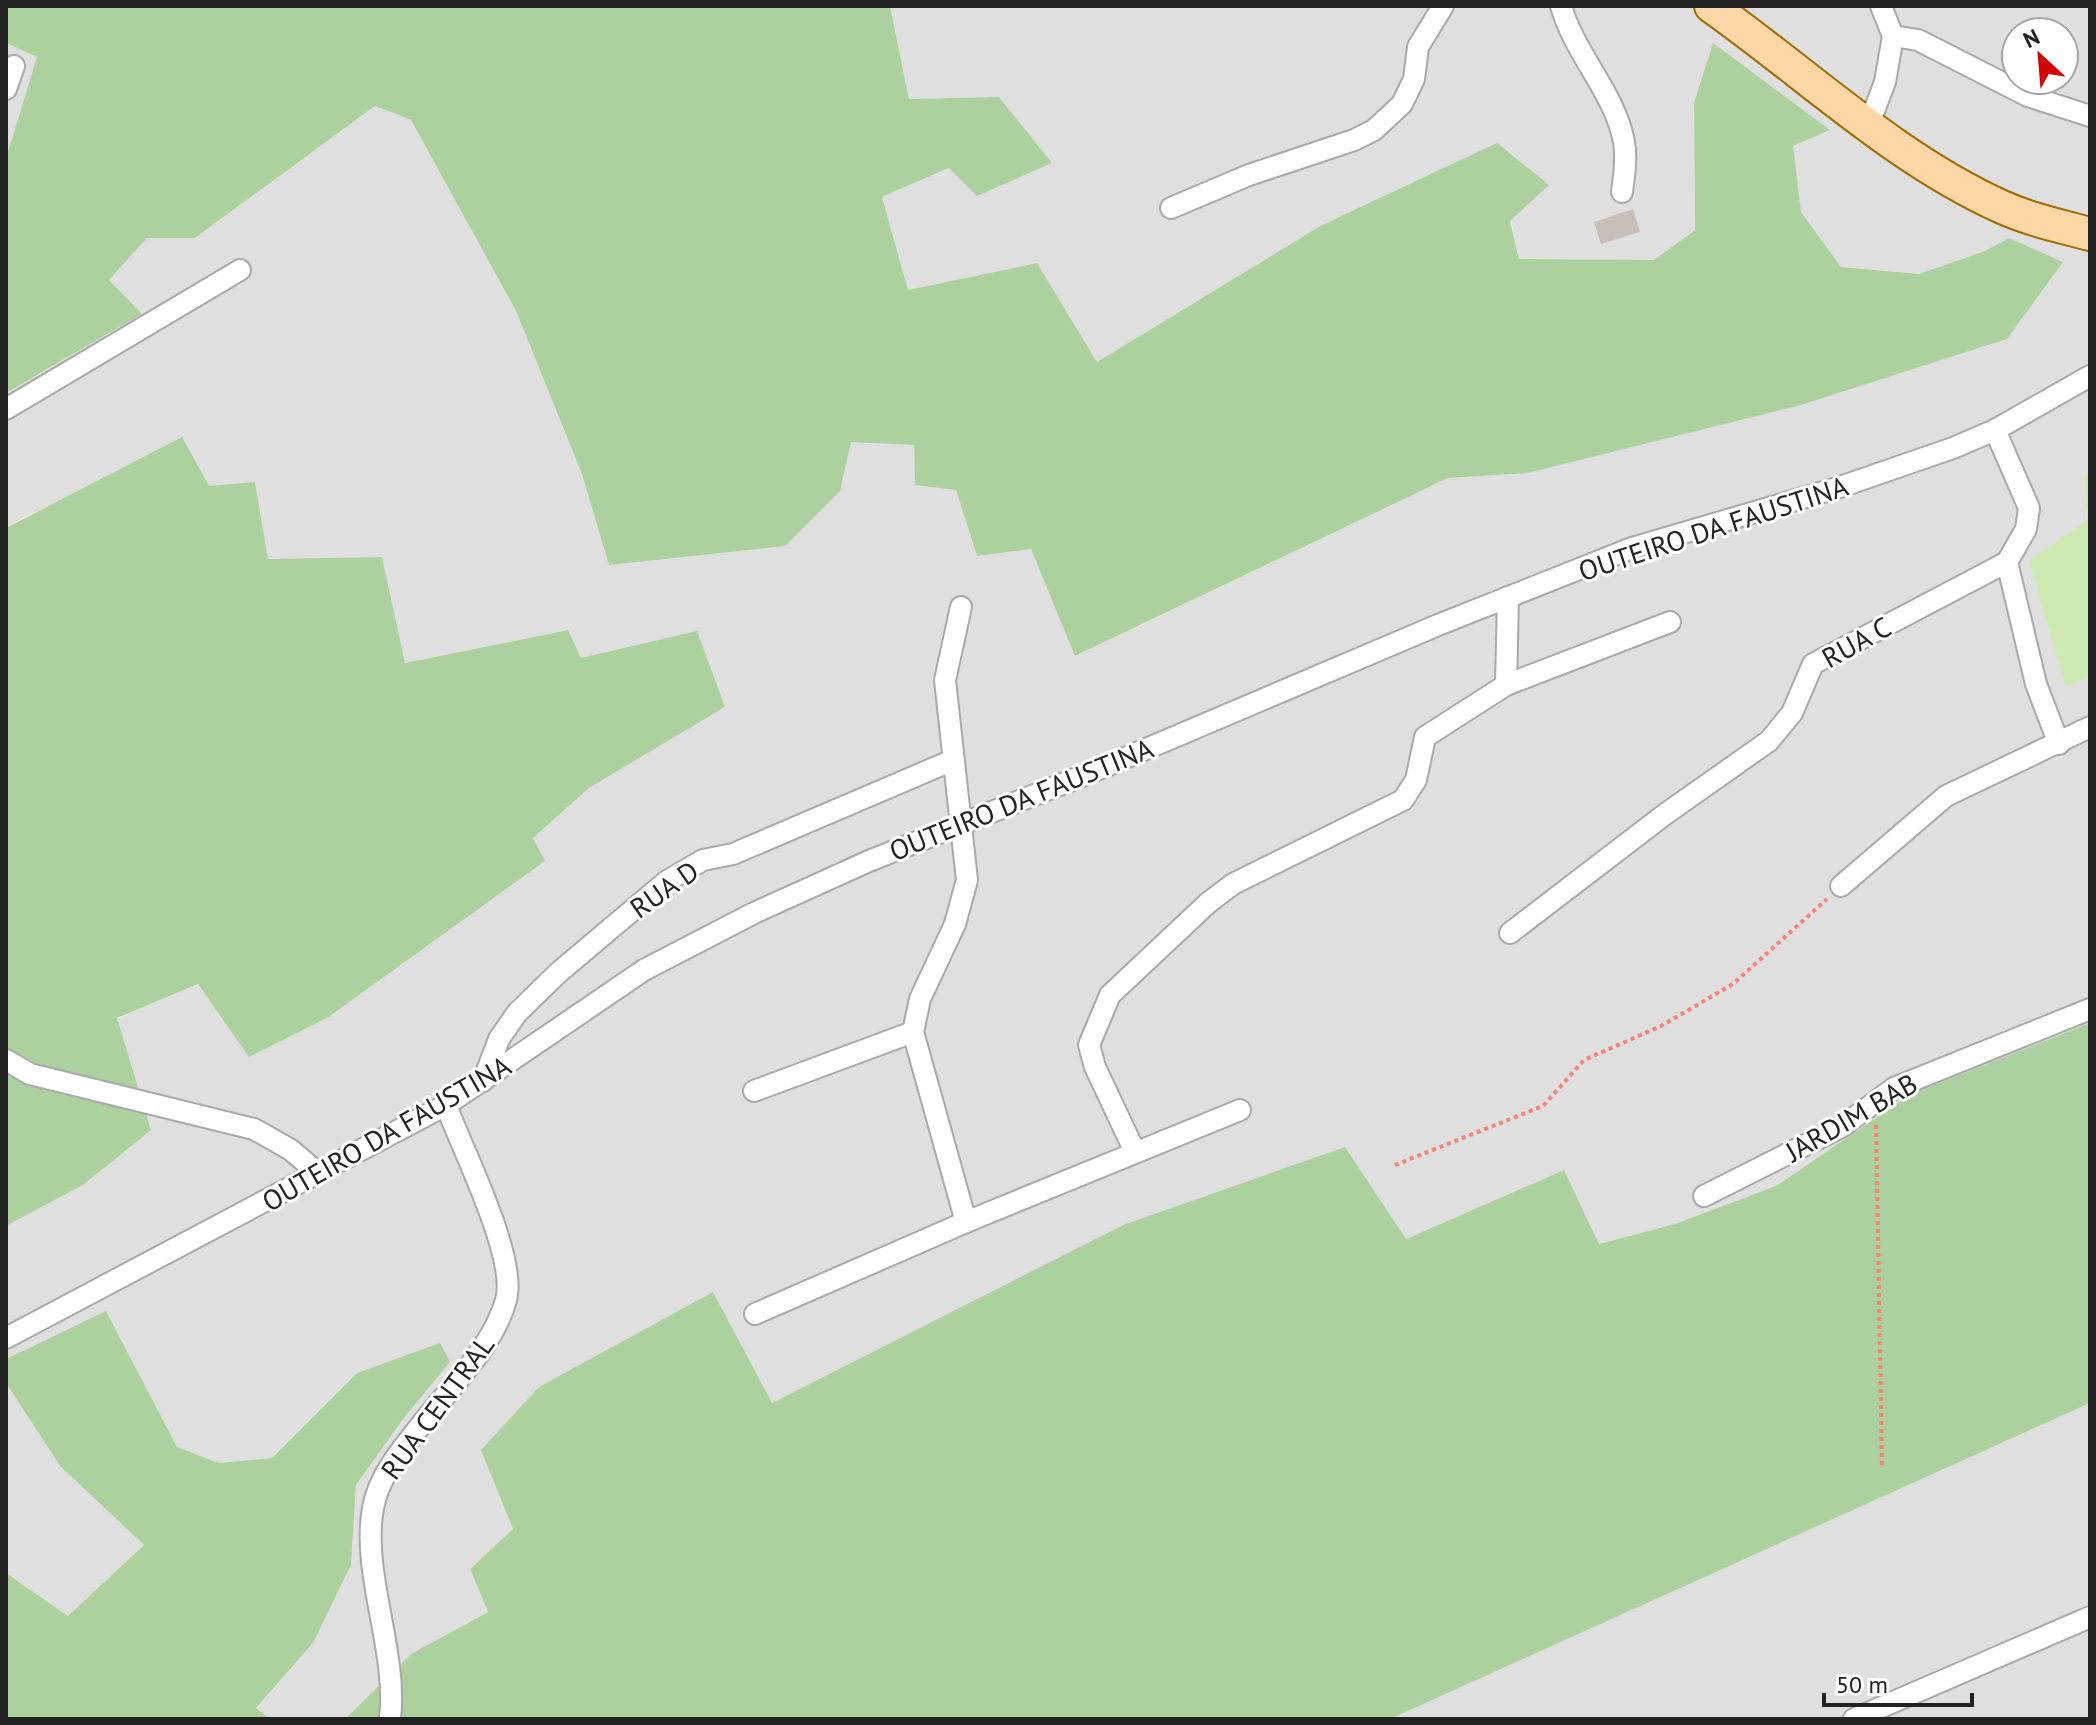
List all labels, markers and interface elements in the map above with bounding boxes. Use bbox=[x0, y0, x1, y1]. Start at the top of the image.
north arrow bbox=[2000, 16, 2080, 96]
text: N bbox=[2019, 22, 2044, 54]
street label: OUTEIRO DA FAUSTINA bbox=[1573, 467, 1853, 589]
street label: RUA C bbox=[1815, 608, 1897, 676]
street label: OUTEIRO DA FAUSTINA bbox=[884, 729, 1159, 869]
street label: RUA D bbox=[622, 852, 706, 926]
street label: OUTEIRO DA FAUSTINA bbox=[255, 1046, 518, 1219]
street label: JARDIM BAB bbox=[1778, 1064, 1924, 1170]
street label: RUA CENTRAL bbox=[372, 1327, 502, 1487]
scale bar bbox=[1824, 1657, 1972, 1707]
text: 50 m bbox=[1836, 1669, 1888, 1700]

